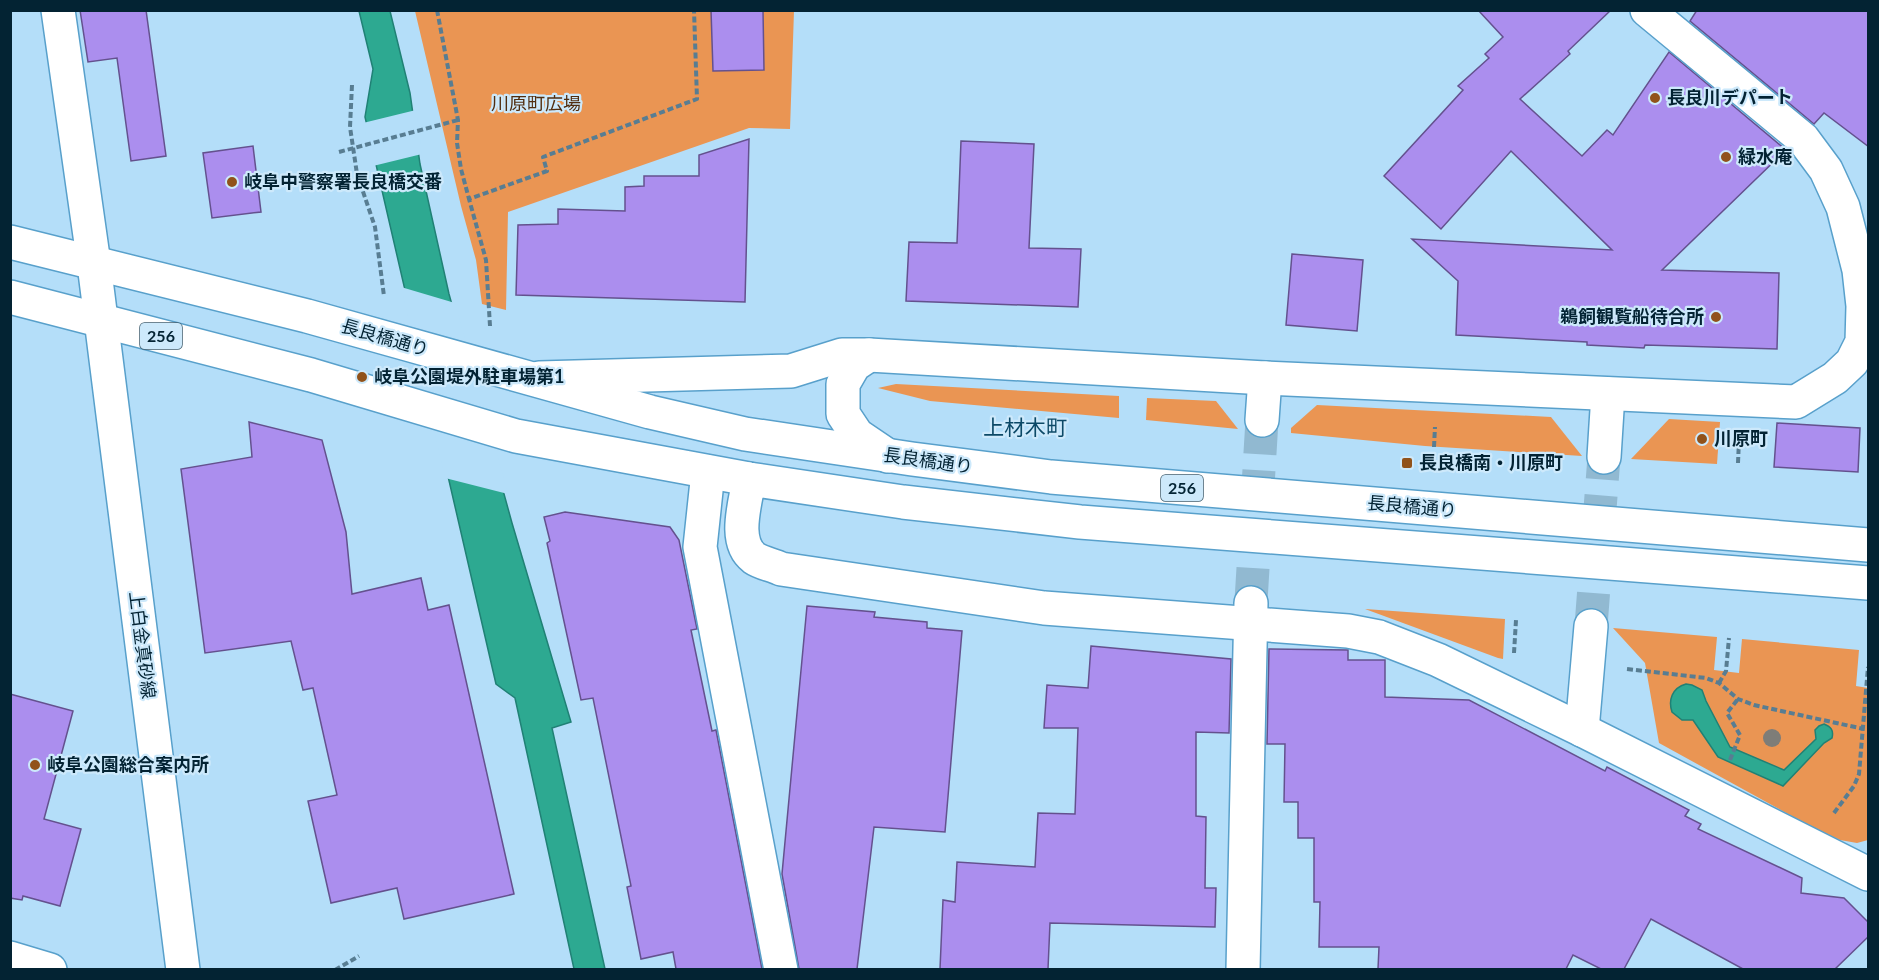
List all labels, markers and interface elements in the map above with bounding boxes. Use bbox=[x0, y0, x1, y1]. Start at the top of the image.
place label: 長良川デパート bbox=[1667, 86, 1793, 108]
marker: 長良川デパート bbox=[1648, 91, 1662, 105]
park label: 川原町広場 bbox=[491, 92, 581, 114]
place label: 緑水庵 bbox=[1738, 145, 1792, 167]
marker: 緑水庵 bbox=[1719, 150, 1733, 164]
place label: 岐阜中警察署長良橋交番 bbox=[244, 170, 442, 192]
marker: 岐阜中警察署長良橋交番 bbox=[225, 175, 239, 189]
place label: 鵜飼観覧船待合所 bbox=[1560, 305, 1704, 327]
marker: 鵜飼観覧船待合所 bbox=[1709, 310, 1723, 324]
street label: 長良橋通り bbox=[339, 314, 432, 360]
road number: 256 bbox=[140, 323, 182, 349]
place label: 岐阜公園堤外駐車場第1 bbox=[374, 365, 564, 387]
marker: 岐阜公園堤外駐車場第1 bbox=[355, 370, 369, 384]
district label: 上材木町 bbox=[983, 414, 1067, 439]
place label: 川原町 bbox=[1714, 427, 1768, 449]
marker: 川原町 bbox=[1695, 432, 1709, 446]
street label: 長良橋通り bbox=[882, 443, 974, 477]
place label: 長良橋南・川原町 bbox=[1419, 451, 1563, 473]
marker: 長良橋南・川原町 bbox=[1400, 456, 1414, 470]
road number: 256 bbox=[1161, 475, 1203, 501]
street label: 長良橋通り bbox=[1366, 491, 1458, 521]
street label: 上白金真砂線 bbox=[125, 590, 160, 700]
place label: 岐阜公園総合案内所 bbox=[47, 753, 209, 775]
marker: 岐阜公園総合案内所 bbox=[28, 758, 42, 772]

